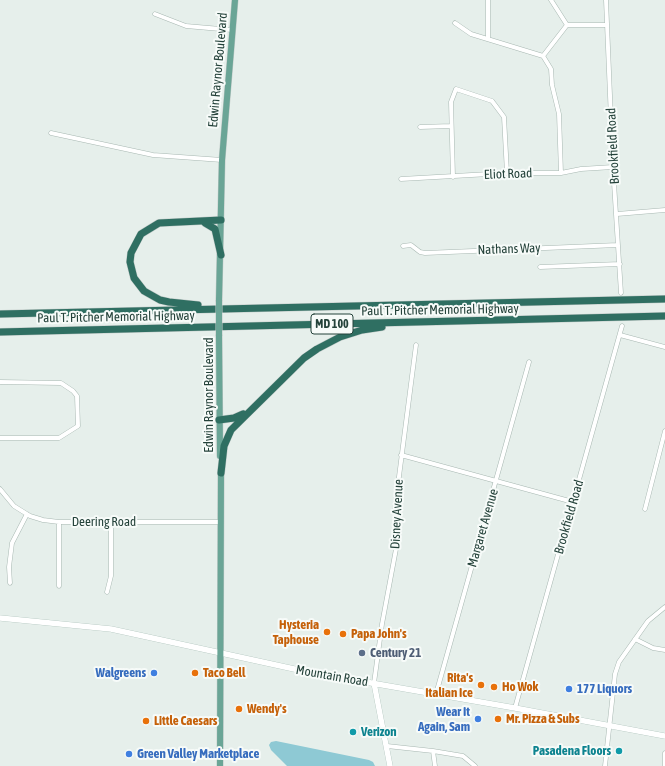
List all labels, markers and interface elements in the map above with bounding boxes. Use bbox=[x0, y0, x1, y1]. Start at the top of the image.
street label: Edwin Raynor Boulevard bbox=[205, 12, 231, 128]
street label: Brookfield Road bbox=[603, 107, 623, 185]
street label: Eliot Road bbox=[484, 165, 532, 183]
street label: Nathans Way bbox=[477, 240, 541, 258]
street label: Paul T. Pitcher Memorial Highway bbox=[361, 301, 519, 319]
street label: Paul T. Pitcher Memorial Highway bbox=[37, 308, 195, 326]
road number: MD 100 bbox=[311, 314, 353, 334]
street label: Edwin Raynor Boulevard bbox=[201, 337, 217, 453]
street label: Brookfield Road bbox=[551, 478, 587, 556]
street label: Disney Avenue bbox=[387, 479, 407, 549]
street label: Margaret Avenue bbox=[464, 487, 502, 569]
street label: Deering Road bbox=[72, 514, 136, 530]
place label: Hysteria Taphouse bbox=[273, 617, 319, 648]
place label: Papa John's bbox=[351, 626, 406, 642]
marker: Hysteria Taphouse bbox=[322, 627, 332, 637]
marker: Papa John's bbox=[338, 629, 348, 639]
place label: Century 21 bbox=[370, 645, 421, 661]
marker: Century 21 bbox=[357, 648, 367, 658]
street label: Mountain Road bbox=[295, 662, 369, 690]
place label: Walgreens bbox=[96, 665, 146, 681]
place label: Taco Bell bbox=[203, 665, 245, 681]
marker: Walgreens bbox=[149, 668, 159, 678]
marker: Taco Bell bbox=[190, 668, 200, 678]
place label: Rita's Italian Ice bbox=[425, 670, 473, 701]
place label: Ho Wok bbox=[502, 679, 538, 695]
marker: Rita's Italian Ice bbox=[476, 680, 486, 690]
place label: 177 Liquors bbox=[577, 681, 632, 697]
marker: Ho Wok bbox=[489, 682, 499, 692]
marker: 177 Liquors bbox=[564, 684, 574, 694]
place label: Wendy's bbox=[247, 701, 286, 717]
marker: Wendy's bbox=[234, 704, 244, 714]
place label: Wear It Again, Sam bbox=[418, 704, 470, 735]
place label: Mr. Pizza & Subs bbox=[506, 711, 580, 727]
place label: Little Caesars bbox=[154, 713, 217, 729]
marker: Wear It Again, Sam bbox=[473, 714, 483, 724]
marker: Mr. Pizza & Subs bbox=[493, 714, 503, 724]
marker: Little Caesars bbox=[141, 716, 151, 726]
place label: Verizon bbox=[361, 724, 397, 740]
marker: Verizon bbox=[348, 727, 358, 737]
place label: Pasadena Floors bbox=[533, 743, 611, 759]
place label: Green Valley Marketplace bbox=[137, 746, 259, 762]
marker: Pasadena Floors bbox=[614, 746, 624, 756]
marker: Green Valley Marketplace bbox=[124, 749, 134, 759]

